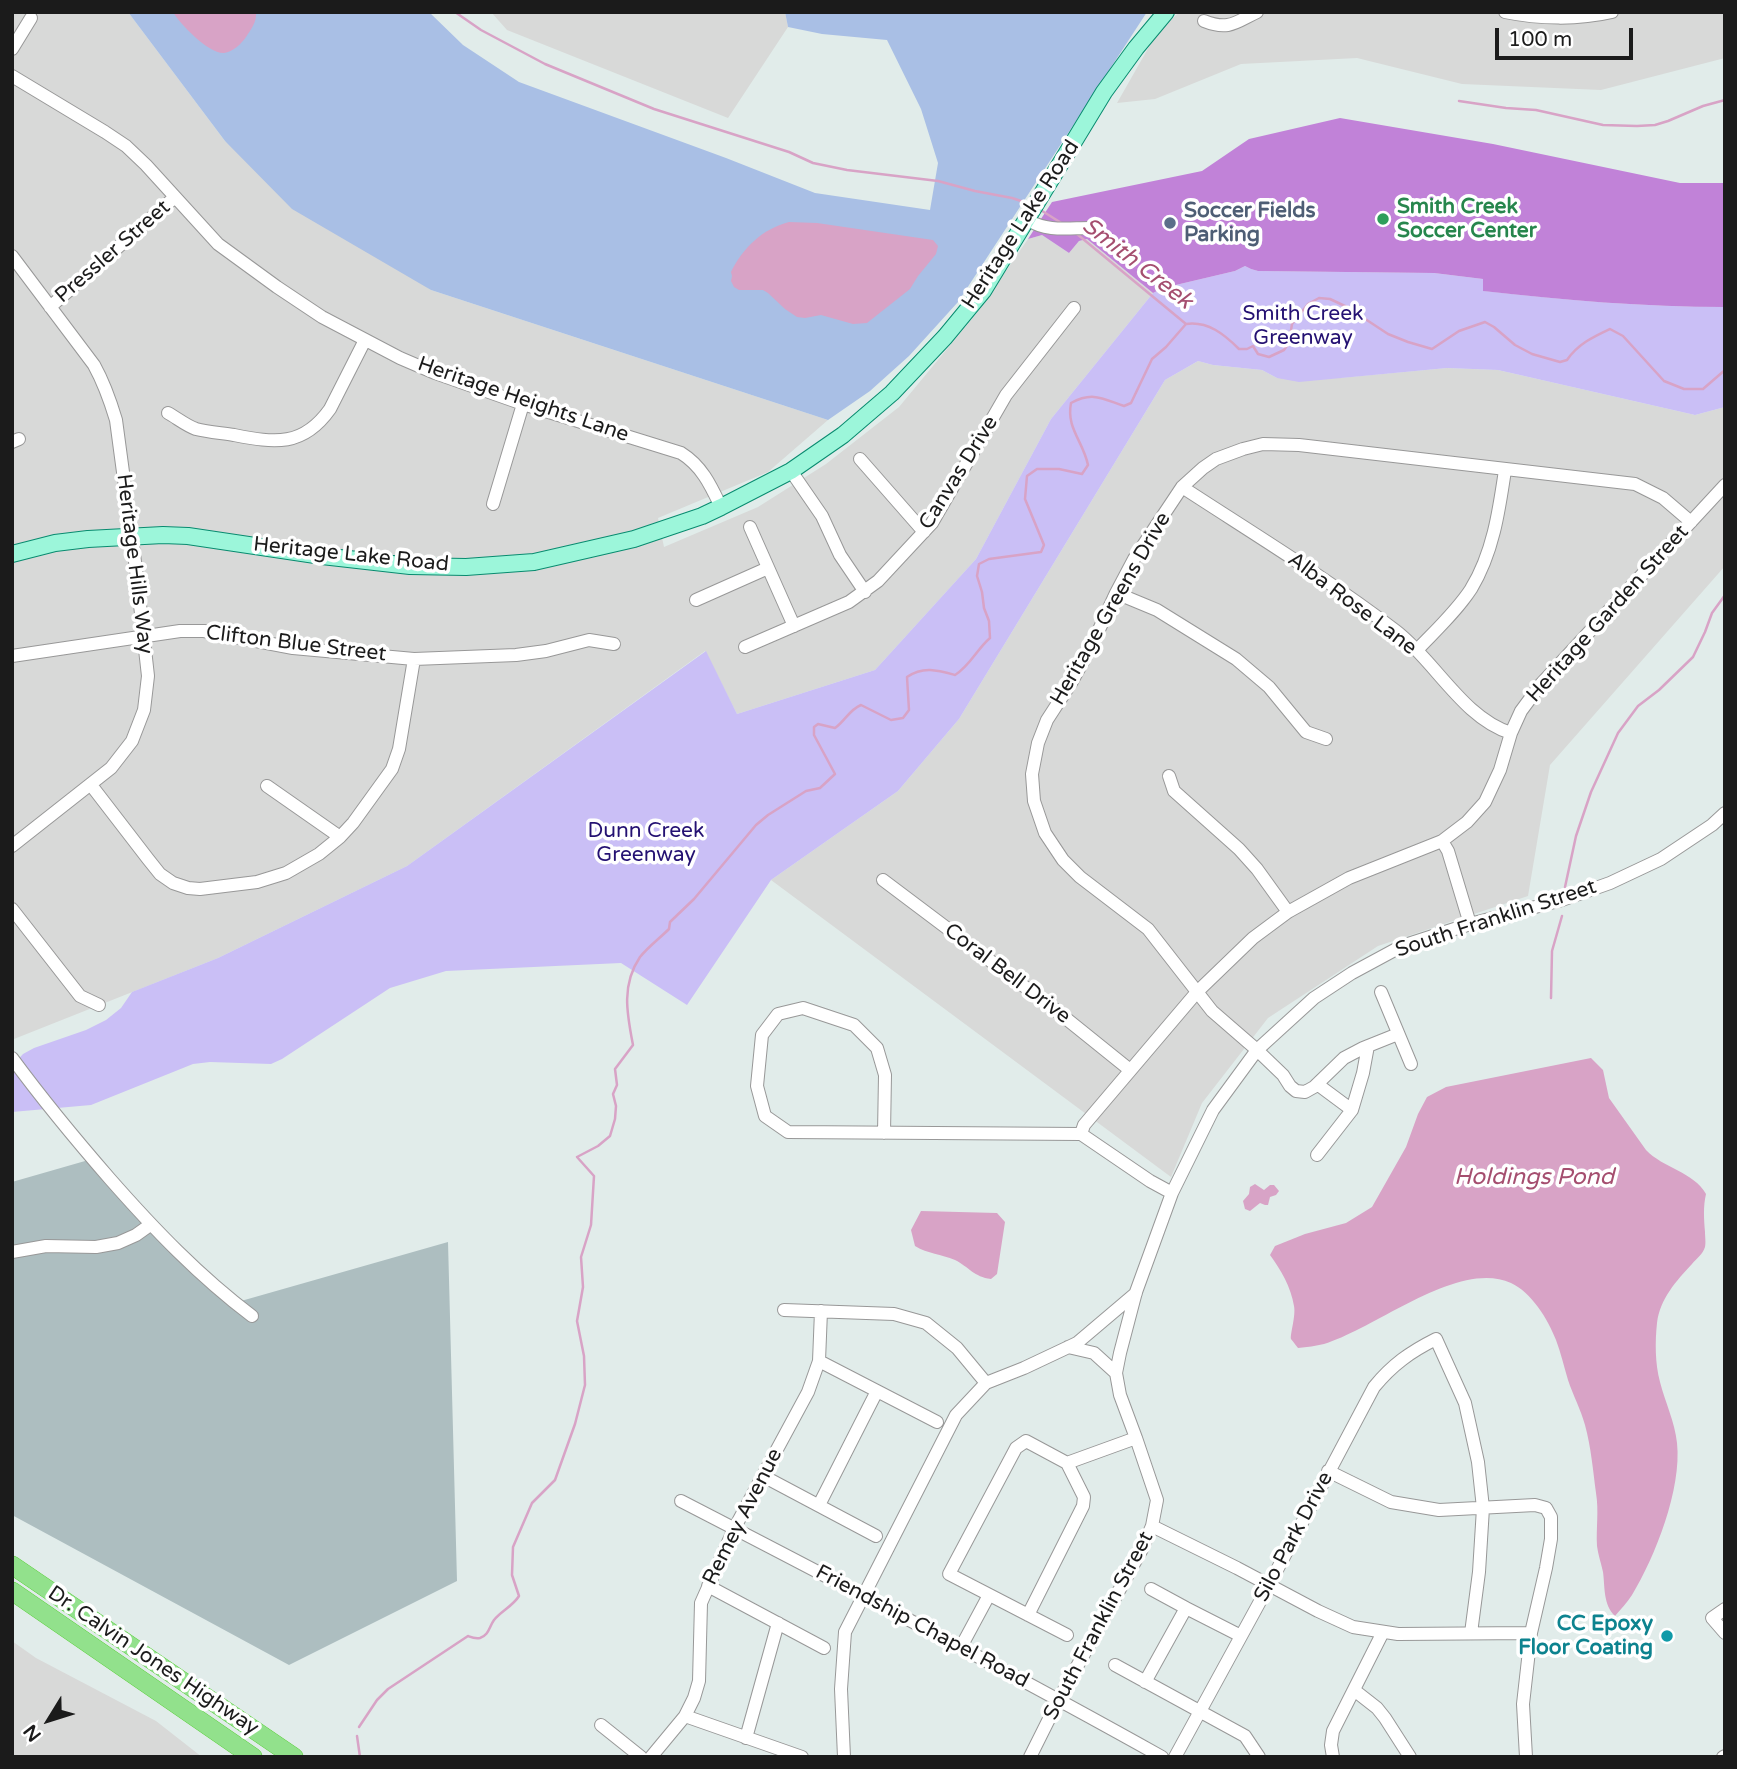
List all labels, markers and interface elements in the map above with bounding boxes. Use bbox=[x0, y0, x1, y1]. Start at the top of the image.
scale bar bbox=[1499, 14, 1637, 58]
text: 100 m bbox=[1508, 27, 1572, 52]
street label: Heritage Lake Road bbox=[957, 136, 1085, 314]
place label: Smith Creek Soccer Center bbox=[1397, 194, 1537, 244]
street label: Pressler Street bbox=[50, 195, 176, 309]
place label: Soccer Fields Parking bbox=[1184, 198, 1316, 248]
marker: Smith Creek Soccer Center bbox=[1375, 211, 1391, 227]
water label: Smith Creek bbox=[1076, 212, 1198, 316]
marker: Soccer Fields Parking bbox=[1162, 215, 1178, 231]
park label: Smith Creek Greenway bbox=[1243, 301, 1363, 351]
street label: Heritage Heights Lane bbox=[414, 352, 632, 448]
street label: Canvas Drive bbox=[914, 412, 1004, 534]
street label: Heritage Hills Way bbox=[110, 472, 158, 656]
street label: Heritage Greens Drive bbox=[1045, 508, 1177, 710]
street label: Heritage Garden Street bbox=[1522, 520, 1694, 708]
street label: Heritage Lake Road bbox=[252, 532, 450, 578]
street label: Alba Rose Lane bbox=[1283, 547, 1421, 661]
street label: Clifton Blue Street bbox=[204, 620, 388, 668]
park label: Dunn Creek Greenway bbox=[588, 818, 704, 868]
street label: South Franklin Street bbox=[1392, 875, 1600, 963]
street label: Coral Bell Drive bbox=[939, 918, 1075, 1030]
water label: Holdings Pond bbox=[1454, 1164, 1614, 1192]
street label: Remey Avenue bbox=[698, 1445, 788, 1589]
street label: Silo Park Drive bbox=[1249, 1468, 1339, 1606]
street label: South Franklin Street bbox=[1039, 1527, 1159, 1725]
street label: Friendship Chapel Road bbox=[811, 1560, 1033, 1694]
street label: Dr. Calvin Jones Highway bbox=[43, 1581, 263, 1741]
place label: CC Epoxy Floor Coating bbox=[1518, 1611, 1653, 1661]
marker: CC Epoxy Floor Coating bbox=[1659, 1628, 1675, 1644]
north arrow bbox=[14, 1685, 84, 1755]
text: N bbox=[19, 1720, 46, 1746]

